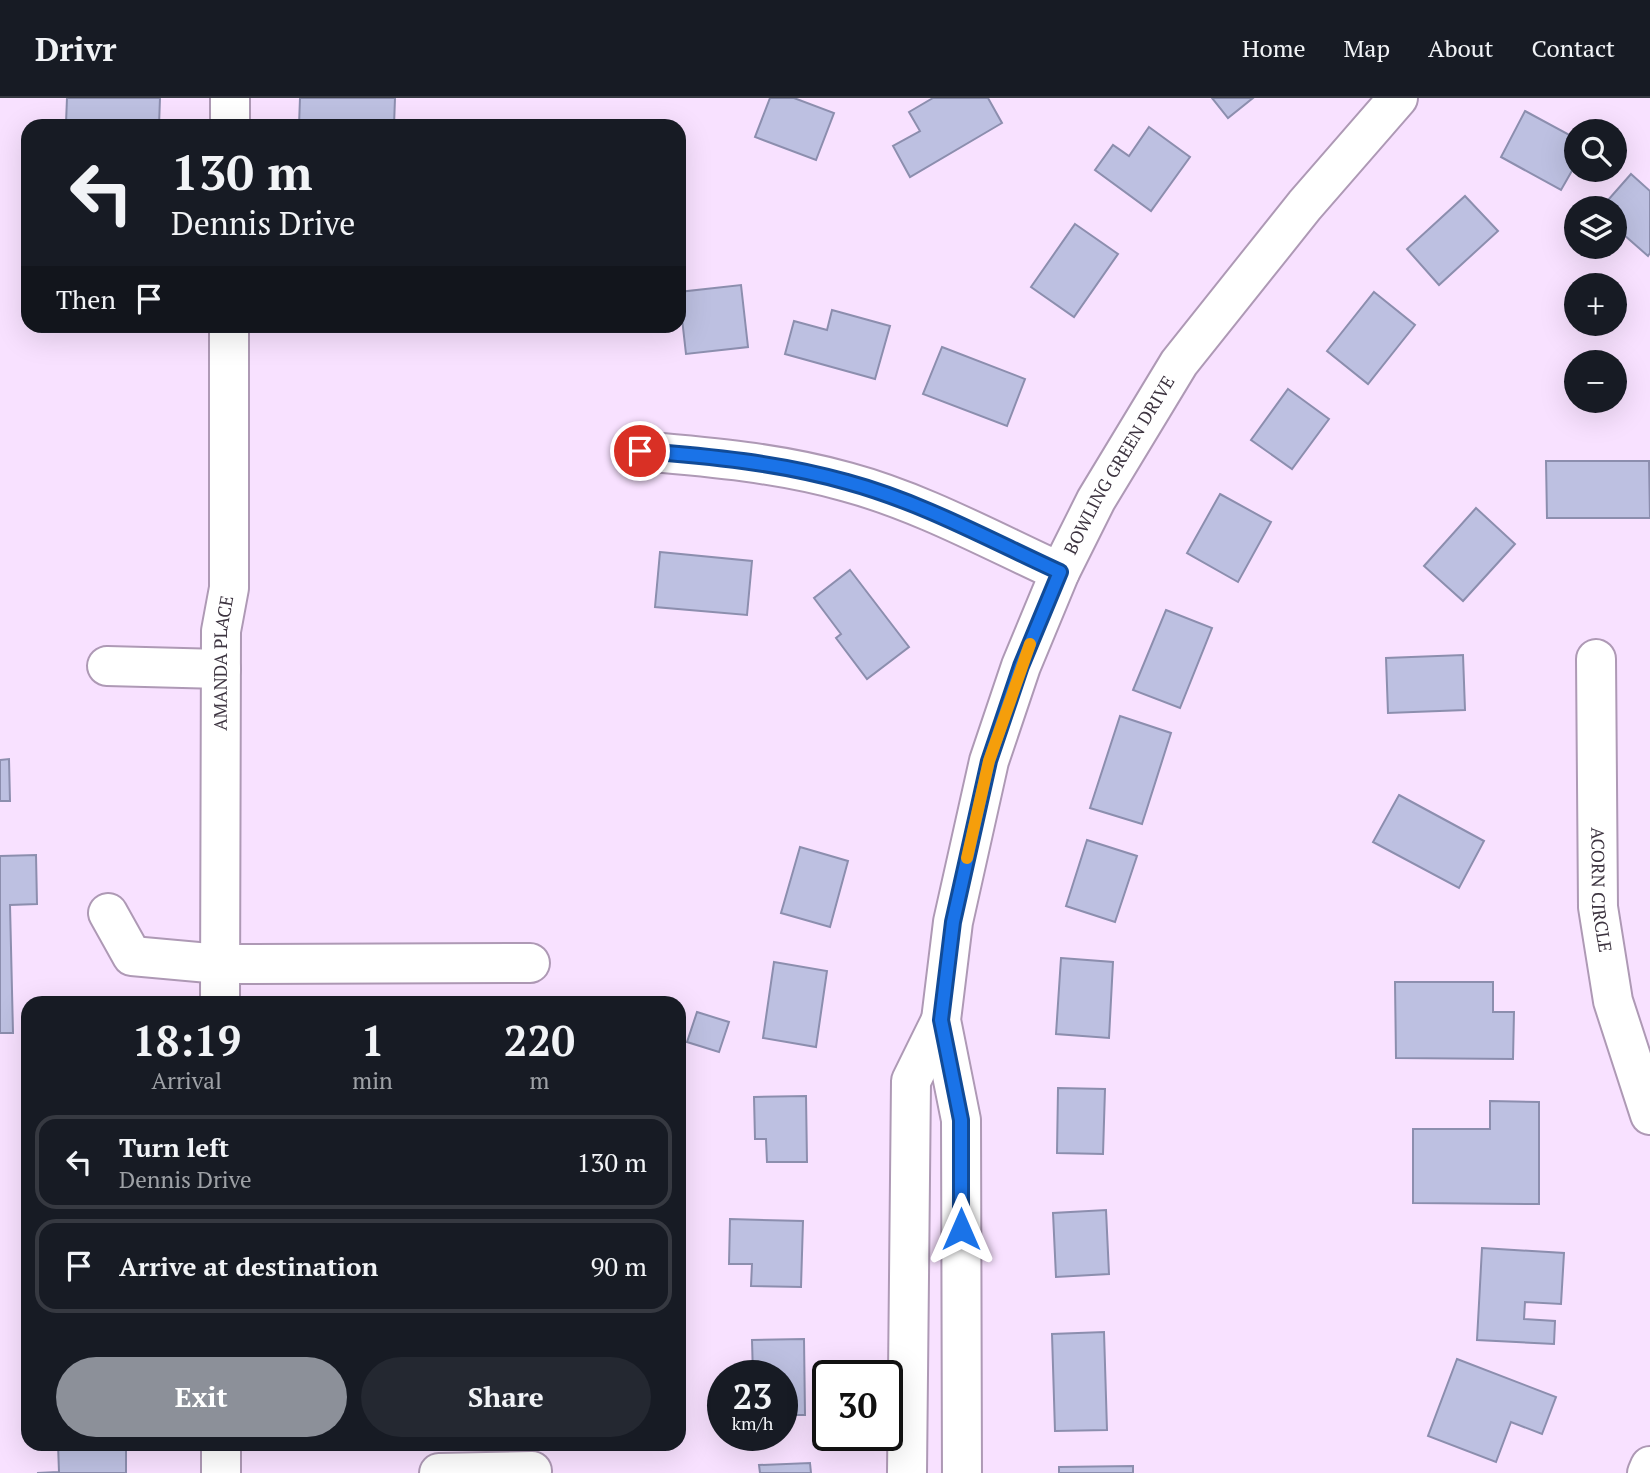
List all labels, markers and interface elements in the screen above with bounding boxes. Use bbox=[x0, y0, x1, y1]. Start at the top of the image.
text: Drivr bbox=[35, 27, 116, 70]
text: Home bbox=[1242, 32, 1306, 64]
text: Map bbox=[1344, 32, 1390, 64]
text: About bbox=[1428, 32, 1494, 64]
text: Contact bbox=[1532, 32, 1615, 64]
map controls bbox=[1564, 119, 1627, 413]
button: search bbox=[1564, 119, 1627, 182]
text: 130 m bbox=[171, 139, 313, 204]
icon: left bbox=[56, 147, 147, 238]
button: layers bbox=[1564, 196, 1627, 259]
text: Dennis Drive bbox=[171, 202, 355, 244]
button: + bbox=[1564, 273, 1627, 336]
icon: arrive bbox=[130, 280, 168, 318]
text: Then bbox=[56, 282, 116, 316]
button: − bbox=[1564, 350, 1627, 413]
street label: BOWLING GREEN DRIVE bbox=[1058, 371, 1180, 558]
pin bbox=[610, 421, 670, 481]
icon: arrive bbox=[621, 432, 659, 470]
street label: AMANDA PLACE bbox=[208, 593, 238, 731]
street label: ACORN CIRCLE bbox=[1586, 827, 1618, 954]
text: 18:19 bbox=[132, 1012, 241, 1068]
text: 1 bbox=[361, 1012, 384, 1068]
text: 220 bbox=[504, 1012, 575, 1068]
text: Arrival bbox=[151, 1065, 222, 1096]
text: min bbox=[352, 1065, 393, 1096]
text: m bbox=[529, 1065, 549, 1096]
text: Turn left bbox=[119, 1130, 229, 1164]
icon: left bbox=[60, 1143, 98, 1181]
text: 130 m bbox=[577, 1145, 647, 1179]
text: Dennis Drive bbox=[119, 1164, 252, 1195]
position arrow bbox=[924, 1192, 998, 1266]
icon: arrive bbox=[60, 1247, 98, 1285]
text: Arrive at destination bbox=[119, 1249, 378, 1283]
text: 90 m bbox=[591, 1249, 647, 1283]
button: Exit bbox=[56, 1357, 347, 1437]
button: Share bbox=[361, 1357, 651, 1437]
speed limit sign: 30 bbox=[812, 1360, 903, 1451]
text: 23 bbox=[733, 1373, 772, 1419]
text: km/h bbox=[732, 1411, 773, 1435]

